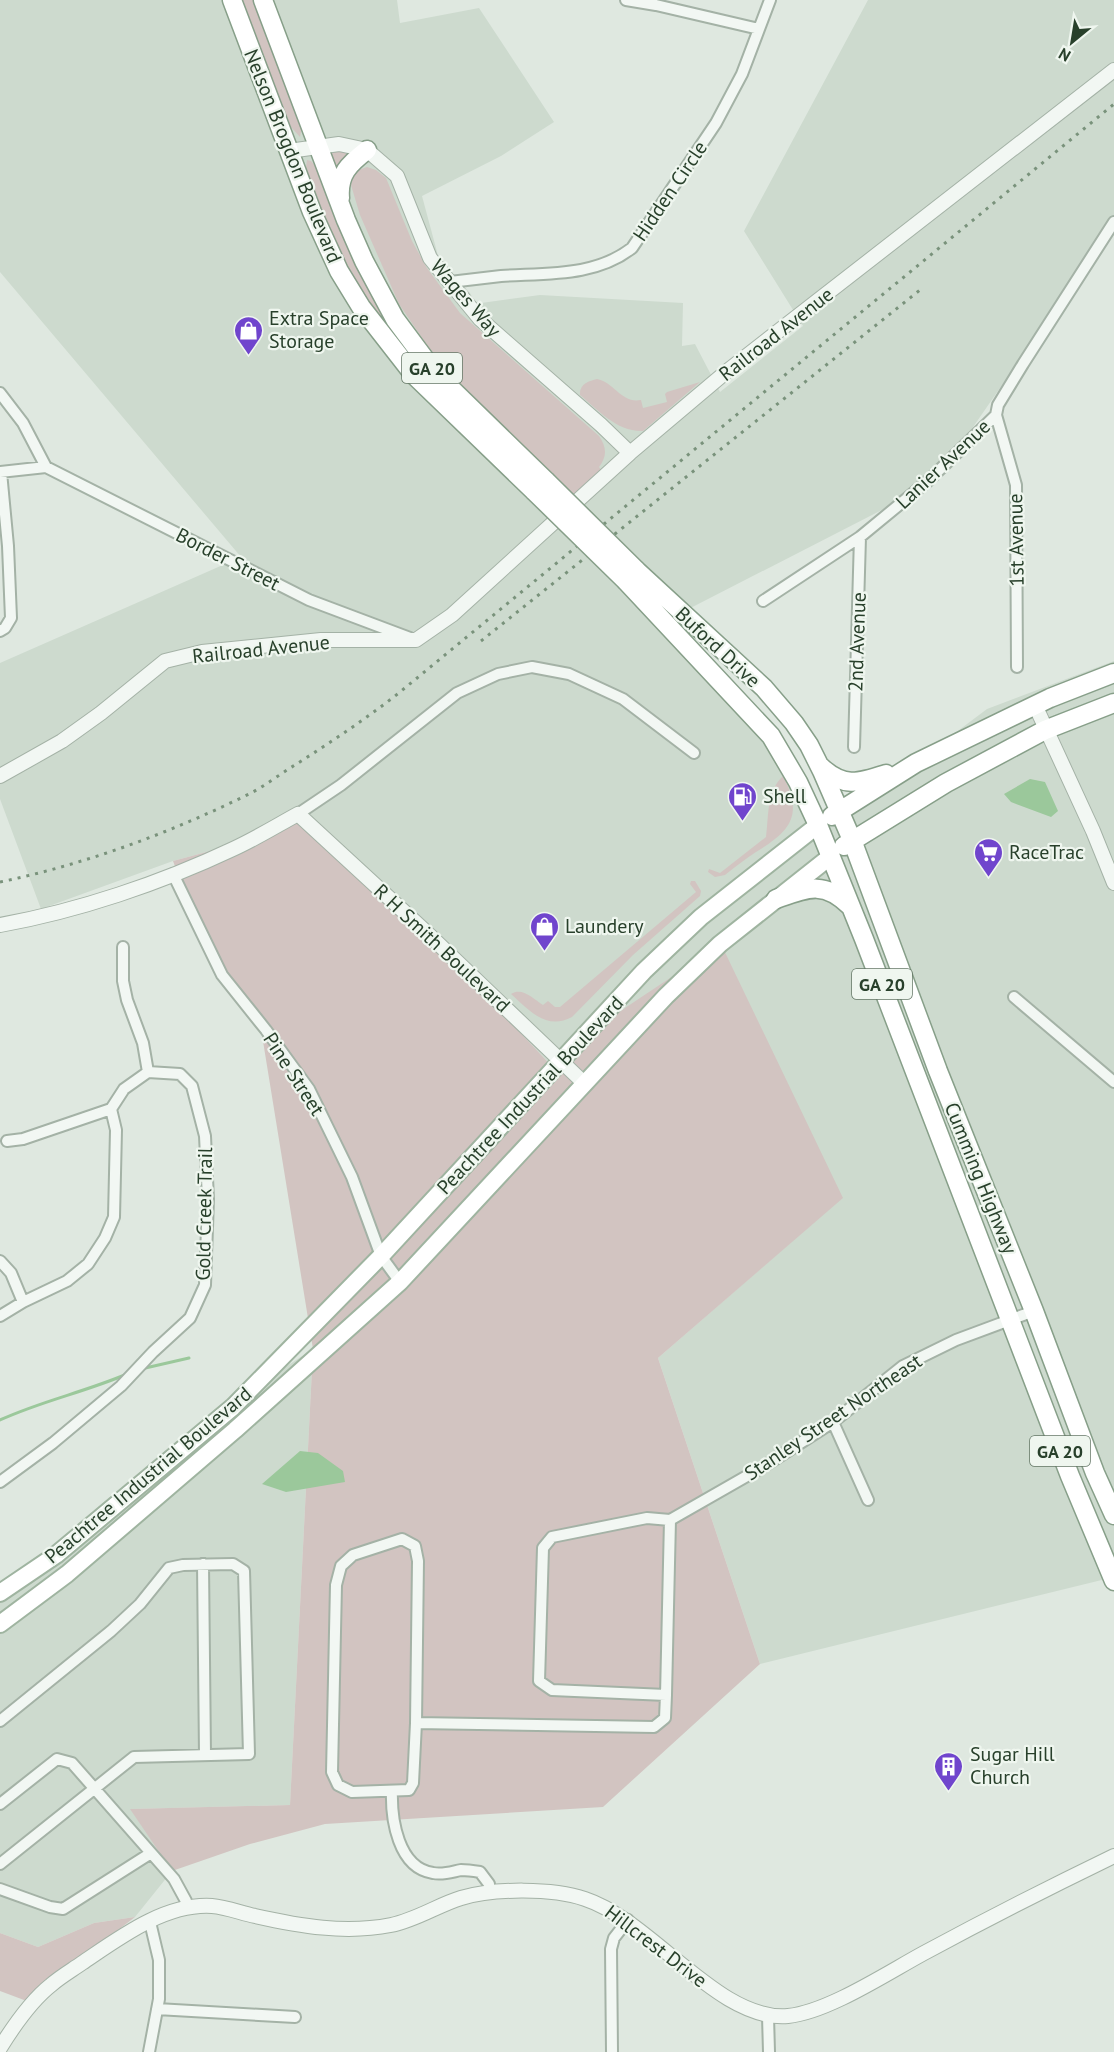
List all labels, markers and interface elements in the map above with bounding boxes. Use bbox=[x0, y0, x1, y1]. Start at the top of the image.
north arrow bbox=[1042, 12, 1102, 72]
text: N bbox=[1055, 44, 1074, 66]
street label: Nelson Brogdon Boulevard bbox=[238, 45, 348, 267]
street label: Hidden Circle bbox=[627, 136, 713, 246]
street label: Wages Way bbox=[425, 254, 507, 343]
street label: Railroad Avenue bbox=[714, 281, 838, 387]
place label: Extra Space Storage bbox=[269, 305, 369, 354]
shop icon: Extra Space Storage bbox=[232, 314, 264, 356]
road number: GA 20 bbox=[402, 353, 462, 383]
street label: Lanier Avenue bbox=[890, 413, 996, 515]
street label: 1st Avenue bbox=[1002, 493, 1030, 587]
street label: Border Street bbox=[172, 522, 285, 596]
street label: 2nd Avenue bbox=[842, 592, 872, 692]
street label: Buford Drive bbox=[670, 601, 766, 693]
street label: Railroad Avenue bbox=[191, 629, 331, 669]
fuel station icon: Shell bbox=[726, 780, 758, 822]
place label: Shell bbox=[763, 783, 807, 809]
supermarket icon: RaceTrac bbox=[972, 836, 1004, 878]
place label: RaceTrac bbox=[1009, 839, 1084, 865]
street label: R H Smith Boulevard bbox=[368, 878, 516, 1018]
shop icon: Laundery bbox=[528, 910, 560, 952]
place label: Laundery bbox=[565, 913, 644, 939]
road number: GA 20 bbox=[852, 969, 912, 999]
street label: Peachtree Industrial Boulevard bbox=[431, 990, 629, 1200]
street label: Pine Street bbox=[257, 1027, 331, 1121]
street label: Cumming Highway bbox=[939, 1098, 1023, 1258]
street label: Gold Creek Trail bbox=[190, 1147, 218, 1281]
street label: Stanley Street Northeast bbox=[739, 1348, 927, 1486]
street label: Peachtree Industrial Boulevard bbox=[39, 1381, 257, 1569]
road number: GA 20 bbox=[1030, 1436, 1090, 1466]
place label: Sugar Hill Church bbox=[970, 1741, 1055, 1790]
building icon: Sugar Hill Church bbox=[933, 1750, 965, 1792]
street label: Hillcrest Drive bbox=[600, 1899, 712, 1993]

